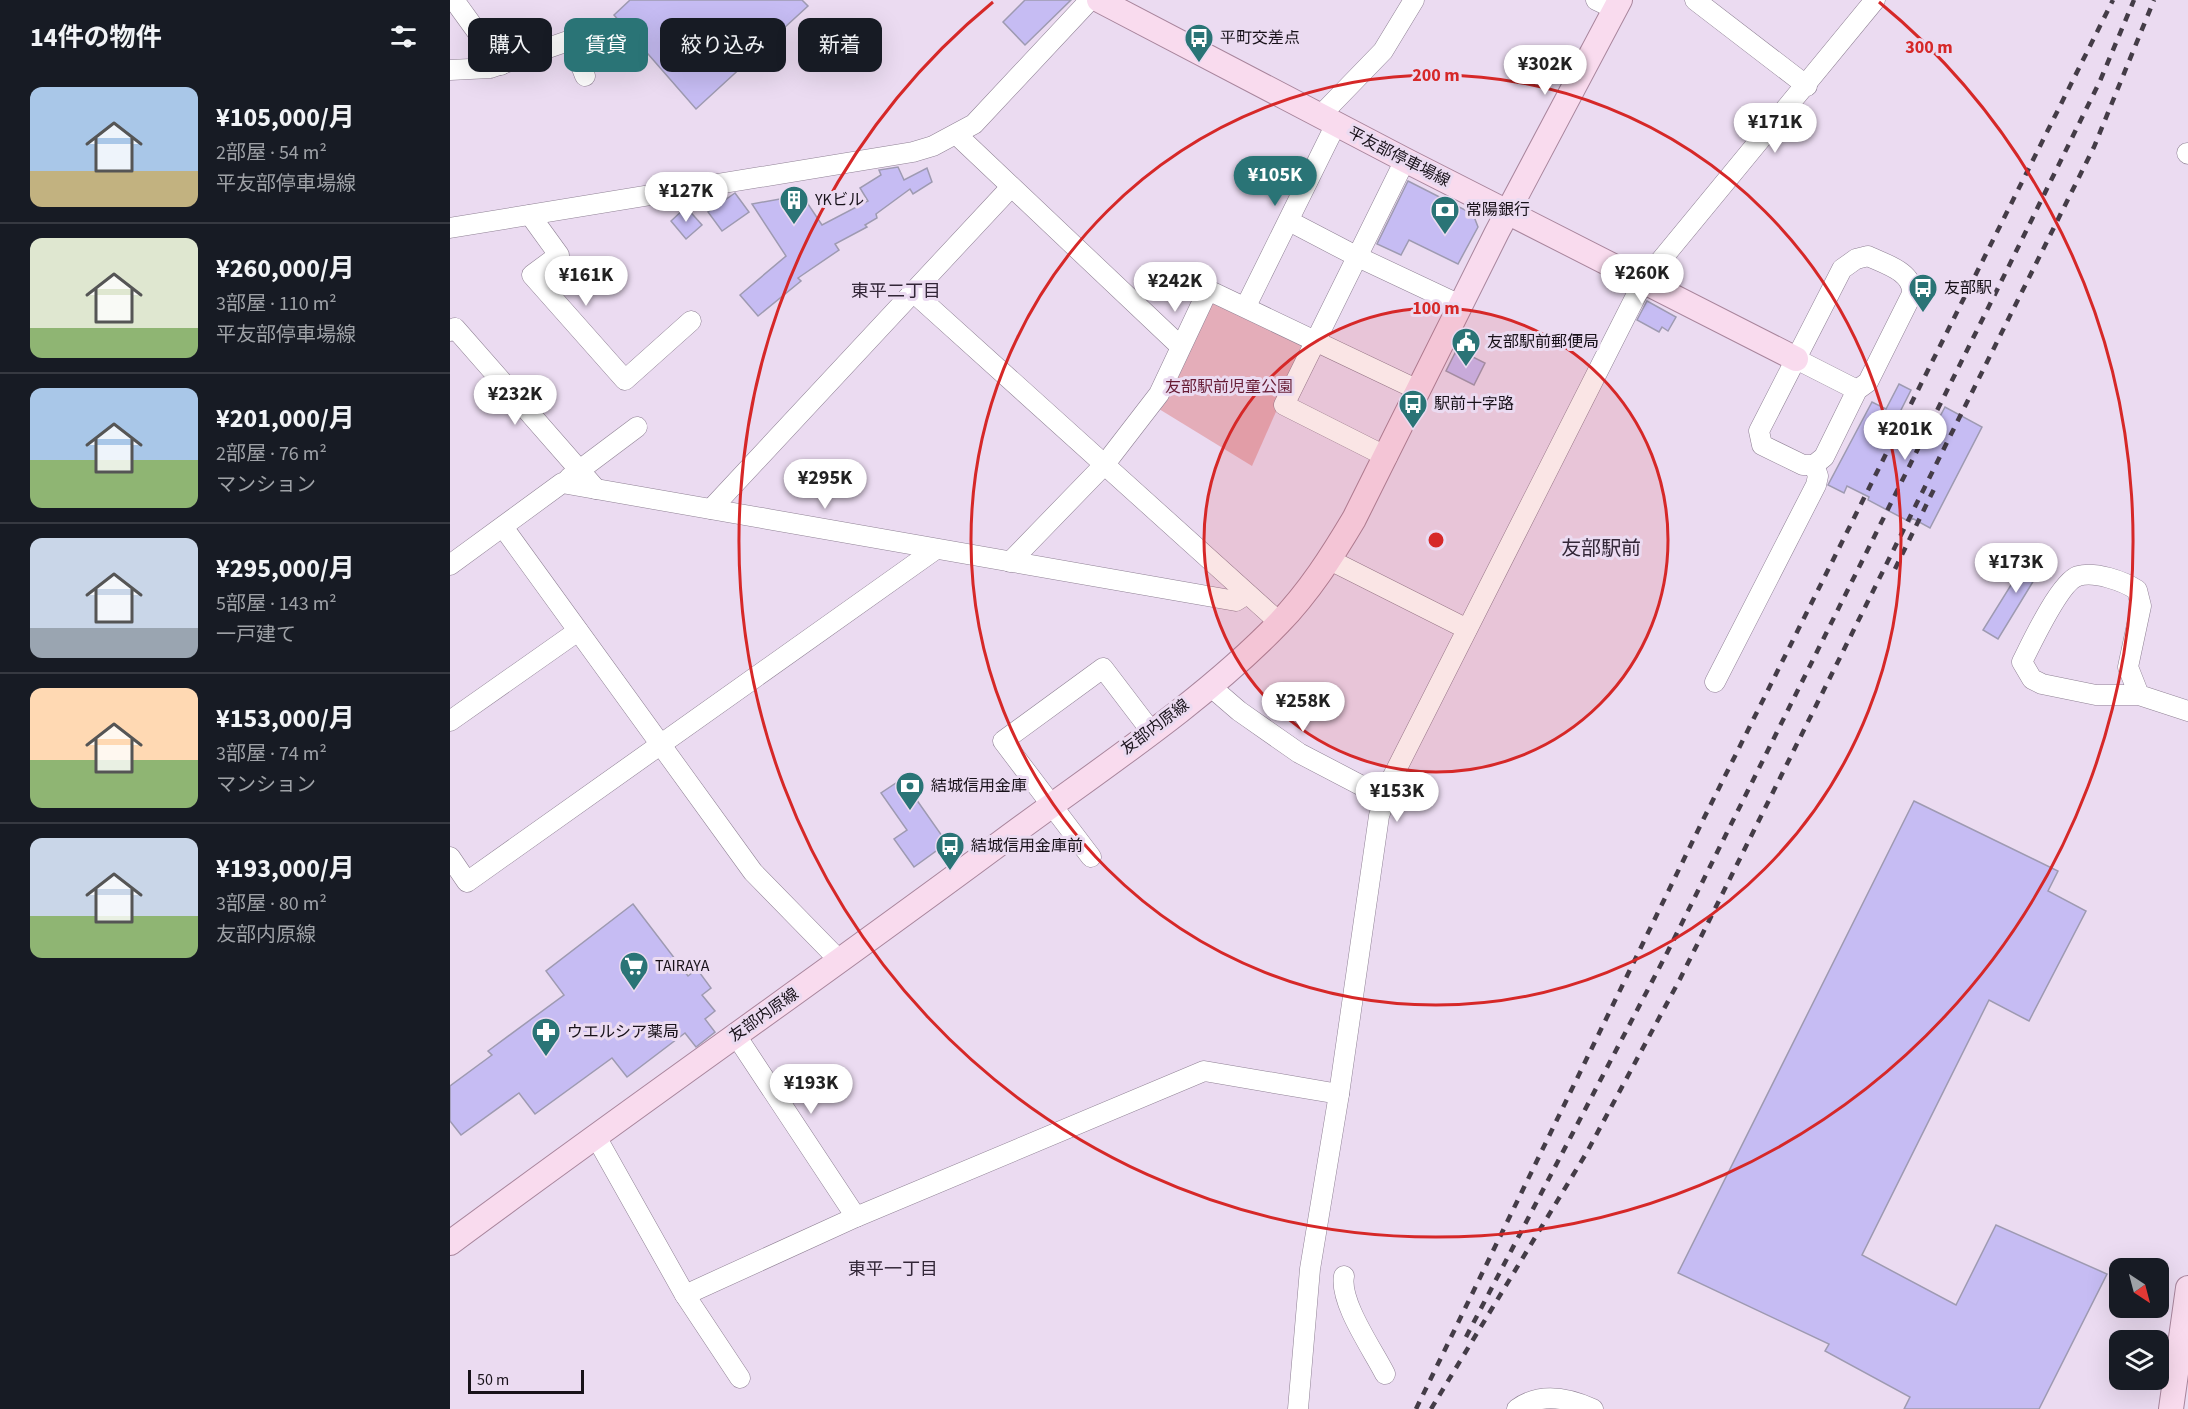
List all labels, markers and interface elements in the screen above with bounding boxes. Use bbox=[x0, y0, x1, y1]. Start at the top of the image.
chip: 購入 bbox=[468, 18, 552, 72]
chip: 賃貸 bbox=[564, 18, 648, 72]
chip: 絞り込み bbox=[660, 18, 786, 72]
chip: 新着 bbox=[798, 18, 882, 72]
text: 14件の物件 bbox=[30, 19, 161, 56]
icon: filters bbox=[387, 20, 420, 53]
bus stop icon: 平町交差点 bbox=[1183, 22, 1215, 64]
place label: 平町交差点 bbox=[1220, 27, 1300, 49]
text: 300 m bbox=[1905, 35, 1953, 60]
pin: ¥302K bbox=[1503, 45, 1587, 96]
text: ¥302K bbox=[1518, 50, 1572, 78]
text: 200 m bbox=[1412, 63, 1460, 88]
text: ¥105,000/月 bbox=[216, 99, 355, 136]
pin: ¥171K bbox=[1733, 103, 1817, 154]
text: ¥171K bbox=[1748, 108, 1802, 136]
icon: home bbox=[78, 111, 150, 183]
street label: 平友部停車場線 bbox=[1344, 122, 1454, 192]
text: 2部屋 · 54 m² bbox=[216, 139, 327, 167]
pin: ¥105K bbox=[1233, 156, 1317, 207]
text: ¥105K bbox=[1248, 161, 1302, 189]
text: 平友部停車場線 bbox=[216, 170, 356, 198]
pin: ¥127K bbox=[644, 172, 728, 223]
text: ¥127K bbox=[659, 177, 713, 205]
building icon: YKビル bbox=[778, 184, 810, 226]
place label: YKビル bbox=[814, 189, 864, 211]
bank icon: 常陽銀行 bbox=[1429, 194, 1461, 236]
place label: 常陽銀行 bbox=[1466, 199, 1530, 221]
text: ¥260,000/月 bbox=[216, 250, 355, 287]
pin: ¥260K bbox=[1600, 254, 1684, 305]
pin: ¥161K bbox=[544, 256, 628, 307]
text: ¥260K bbox=[1615, 259, 1669, 287]
text: ¥161K bbox=[559, 261, 613, 289]
icon: home bbox=[78, 262, 150, 334]
pin: ¥242K bbox=[1133, 262, 1217, 313]
text: ¥242K bbox=[1148, 267, 1202, 295]
bus stop icon: 友部駅 bbox=[1907, 272, 1939, 314]
place label: 友部駅 bbox=[1944, 277, 1992, 299]
district label: 東平二丁目 bbox=[851, 279, 941, 304]
text: 3部屋 · 110 m² bbox=[216, 290, 337, 318]
text: 100 m bbox=[1412, 296, 1460, 321]
text: 平友部停車場線 bbox=[216, 321, 356, 349]
public building icon: 友部駅前郵便局 bbox=[1450, 326, 1482, 368]
place label: 友部駅前郵便局 bbox=[1487, 331, 1599, 353]
pin: ¥232K bbox=[473, 375, 557, 426]
park label: 友部駅前児童公園 bbox=[1165, 376, 1293, 398]
text: ¥232K bbox=[488, 380, 542, 408]
bus stop icon: 駅前十字路 bbox=[1397, 388, 1429, 430]
place label: 駅前十字路 bbox=[1434, 393, 1514, 415]
text: ¥201,000/月 bbox=[216, 400, 355, 437]
pin: ¥201K bbox=[1863, 410, 1947, 461]
icon: home bbox=[78, 412, 150, 484]
text: ¥201K bbox=[1878, 415, 1932, 443]
text: 2部屋 · 76 m² bbox=[216, 440, 327, 468]
pin: ¥295K bbox=[783, 459, 867, 510]
text: ¥295K bbox=[798, 464, 852, 492]
text: マンション bbox=[216, 471, 316, 499]
centre of rings bbox=[1426, 530, 1446, 550]
district label: 友部駅前 bbox=[1561, 535, 1641, 563]
pin: ¥173K bbox=[1974, 543, 2058, 594]
text: ¥173K bbox=[1989, 548, 2043, 576]
text: ¥295,000/月 bbox=[216, 550, 355, 587]
icon: home bbox=[78, 562, 150, 634]
text: 5部屋 · 143 m² bbox=[216, 590, 337, 618]
text: 一戸建て bbox=[216, 621, 296, 649]
pin: ¥258K bbox=[1261, 682, 1345, 733]
text: ¥258K bbox=[1276, 687, 1330, 715]
street label: 友部内原線 bbox=[1116, 694, 1194, 760]
text: ¥153,000/月 bbox=[216, 700, 355, 737]
icon: home bbox=[78, 712, 150, 784]
text: 3部屋 · 74 m² bbox=[216, 740, 327, 768]
bank icon: 結城信用金庫 bbox=[894, 770, 926, 812]
text: マンション bbox=[216, 771, 316, 799]
pin: ¥153K bbox=[1355, 772, 1439, 823]
place label: 結城信用金庫 bbox=[931, 775, 1027, 797]
text: ¥153K bbox=[1370, 777, 1424, 805]
bus stop icon: 結城信用金庫前 bbox=[934, 830, 966, 872]
place label: 結城信用金庫前 bbox=[971, 835, 1083, 857]
text: ¥193,000/月 bbox=[216, 850, 355, 887]
icon: home bbox=[78, 862, 150, 934]
text: 3部屋 · 80 m² bbox=[216, 890, 327, 918]
text: 友部内原線 bbox=[216, 921, 316, 949]
supermarket icon: TAIRAYA bbox=[618, 950, 650, 992]
place label: TAIRAYA bbox=[655, 955, 710, 977]
street label: 友部内原線 bbox=[725, 983, 803, 1047]
pharmacy icon: ウエルシア薬局 bbox=[530, 1016, 562, 1058]
place label: ウエルシア薬局 bbox=[567, 1021, 679, 1043]
pin: ¥193K bbox=[769, 1064, 853, 1115]
text: ¥193K bbox=[784, 1069, 838, 1097]
district label: 東平一丁目 bbox=[848, 1257, 938, 1282]
north arrow bbox=[2109, 1258, 2169, 1318]
map controls bbox=[2109, 1258, 2169, 1390]
button: layers bbox=[2109, 1330, 2169, 1390]
scale bar bbox=[468, 1367, 584, 1394]
text: 50 m bbox=[477, 1369, 509, 1391]

